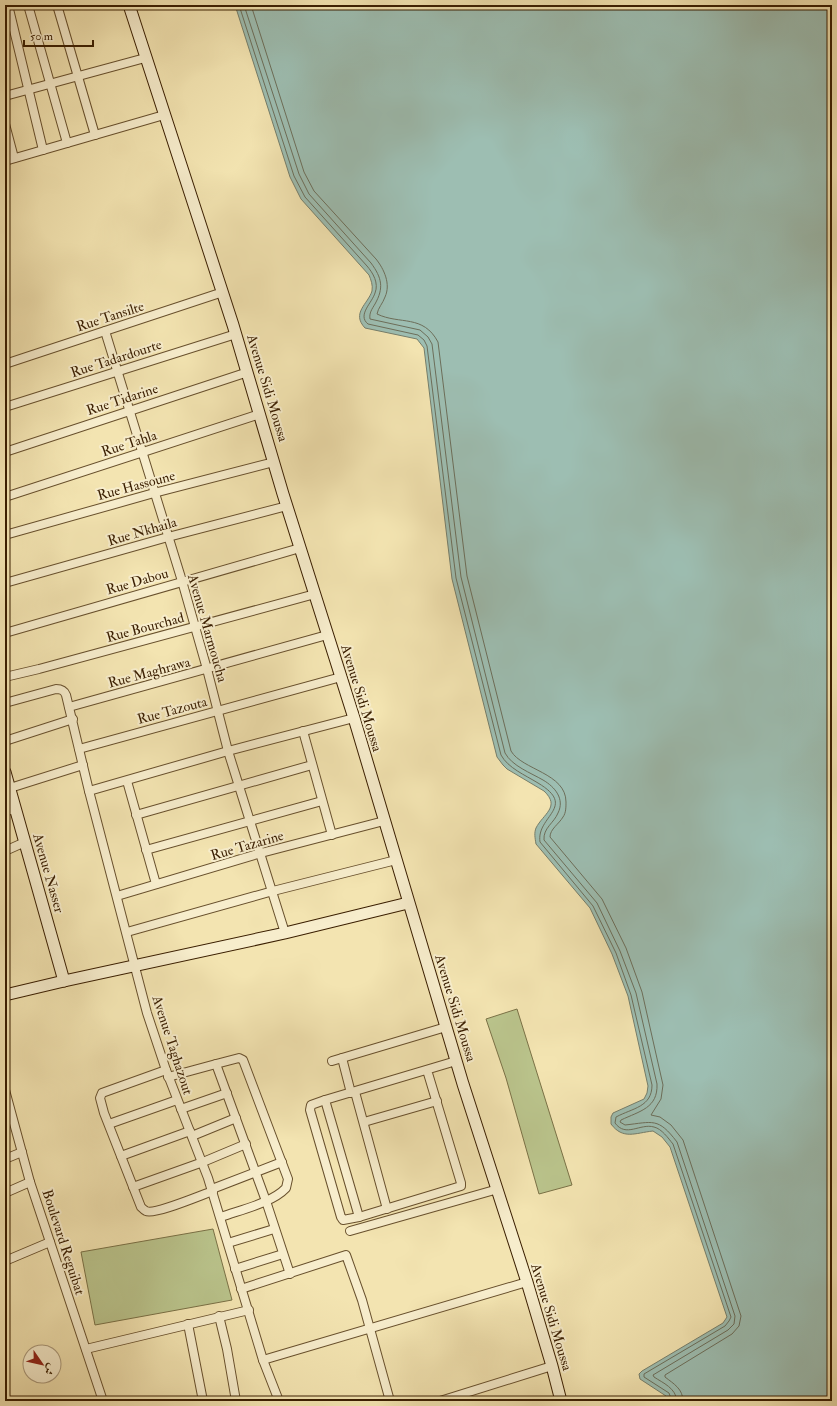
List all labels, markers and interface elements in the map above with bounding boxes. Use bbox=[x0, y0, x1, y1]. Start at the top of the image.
scale bar bbox=[24, 22, 93, 48]
text: 50 m bbox=[30, 29, 54, 44]
street label: Rue Tansilte bbox=[74, 298, 146, 335]
street label: Avenue Sidi Moussa bbox=[243, 332, 292, 444]
street label: Rue Tadardourte bbox=[68, 336, 164, 381]
street label: Rue Tidarine bbox=[84, 380, 160, 419]
street label: Rue Tahla bbox=[99, 426, 159, 460]
street label: Rue Hassoune bbox=[95, 467, 177, 504]
street label: Rue Nkhaila bbox=[106, 513, 179, 549]
street label: Rue Dabou bbox=[104, 564, 170, 598]
street label: Avenue Marmoucha bbox=[184, 571, 231, 684]
street label: Rue Bourchad bbox=[104, 609, 186, 646]
street label: Avenue Sidi Moussa bbox=[337, 642, 386, 754]
street label: Rue Maghrawa bbox=[106, 653, 192, 692]
street label: Rue Tazouta bbox=[135, 693, 209, 728]
street label: Rue Tazarine bbox=[209, 827, 286, 864]
street label: Avenue Nasser bbox=[29, 830, 68, 916]
street label: Avenue Sidi Moussa bbox=[431, 952, 480, 1064]
street label: Avenue Taghazout bbox=[148, 992, 197, 1097]
street label: Boulevard Reguibat bbox=[38, 1187, 89, 1298]
street label: Avenue Sidi Moussa bbox=[527, 1261, 576, 1373]
north arrow bbox=[22, 1344, 62, 1384]
text: ش bbox=[41, 1361, 58, 1378]

